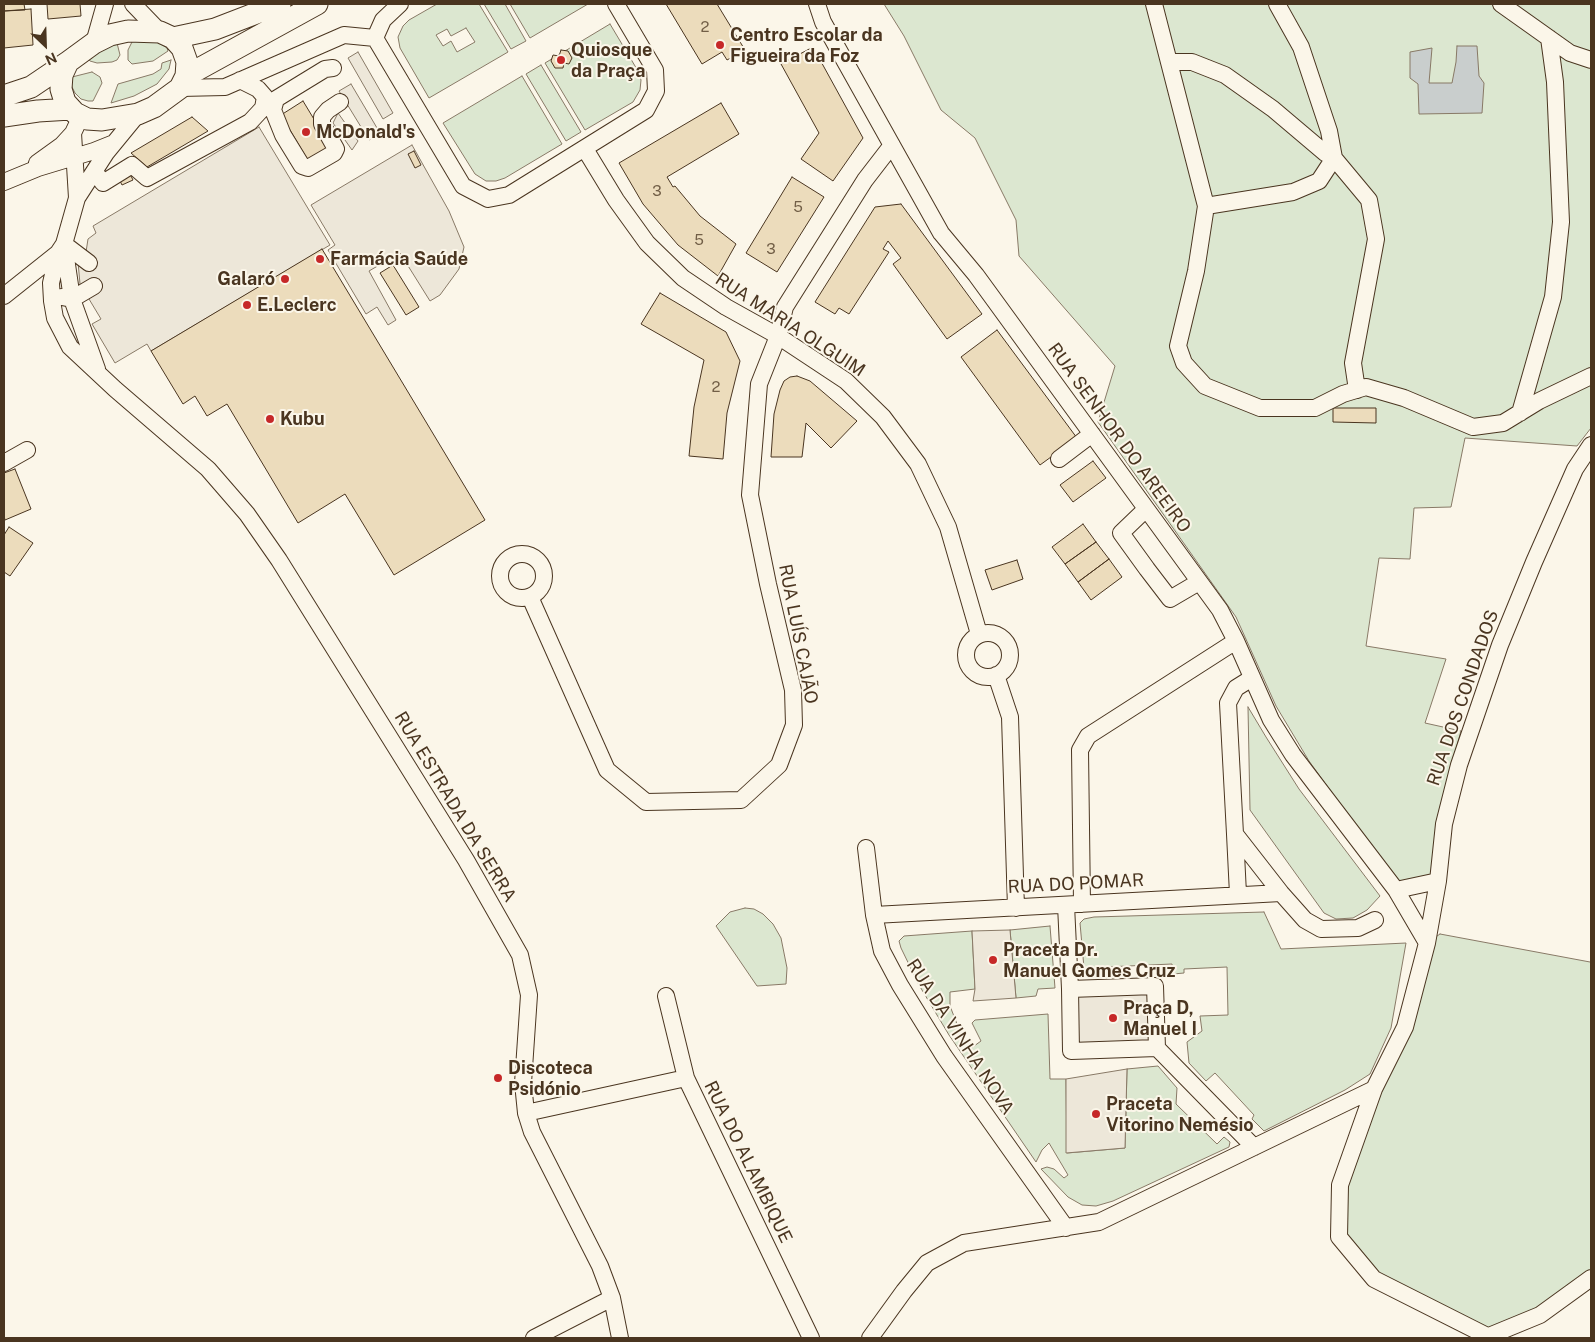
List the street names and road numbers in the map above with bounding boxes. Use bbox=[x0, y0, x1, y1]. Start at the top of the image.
street label: RUA MARIA OLGUIM bbox=[711, 269, 869, 381]
street label: RUA SENHOR DO AREEIRO bbox=[1043, 339, 1195, 537]
street label: RUA LUÍS CAJÃO bbox=[774, 562, 822, 706]
street label: RUA DOS CONDADOS bbox=[1423, 607, 1503, 789]
street label: RUA ESTRADA DA SERRA bbox=[389, 708, 521, 906]
street label: RUA DO POMAR bbox=[1007, 870, 1145, 898]
street label: RUA DA VINHA NOVA bbox=[902, 955, 1018, 1119]
street label: RUA DO ALAMBIQUE bbox=[699, 1078, 797, 1246]

